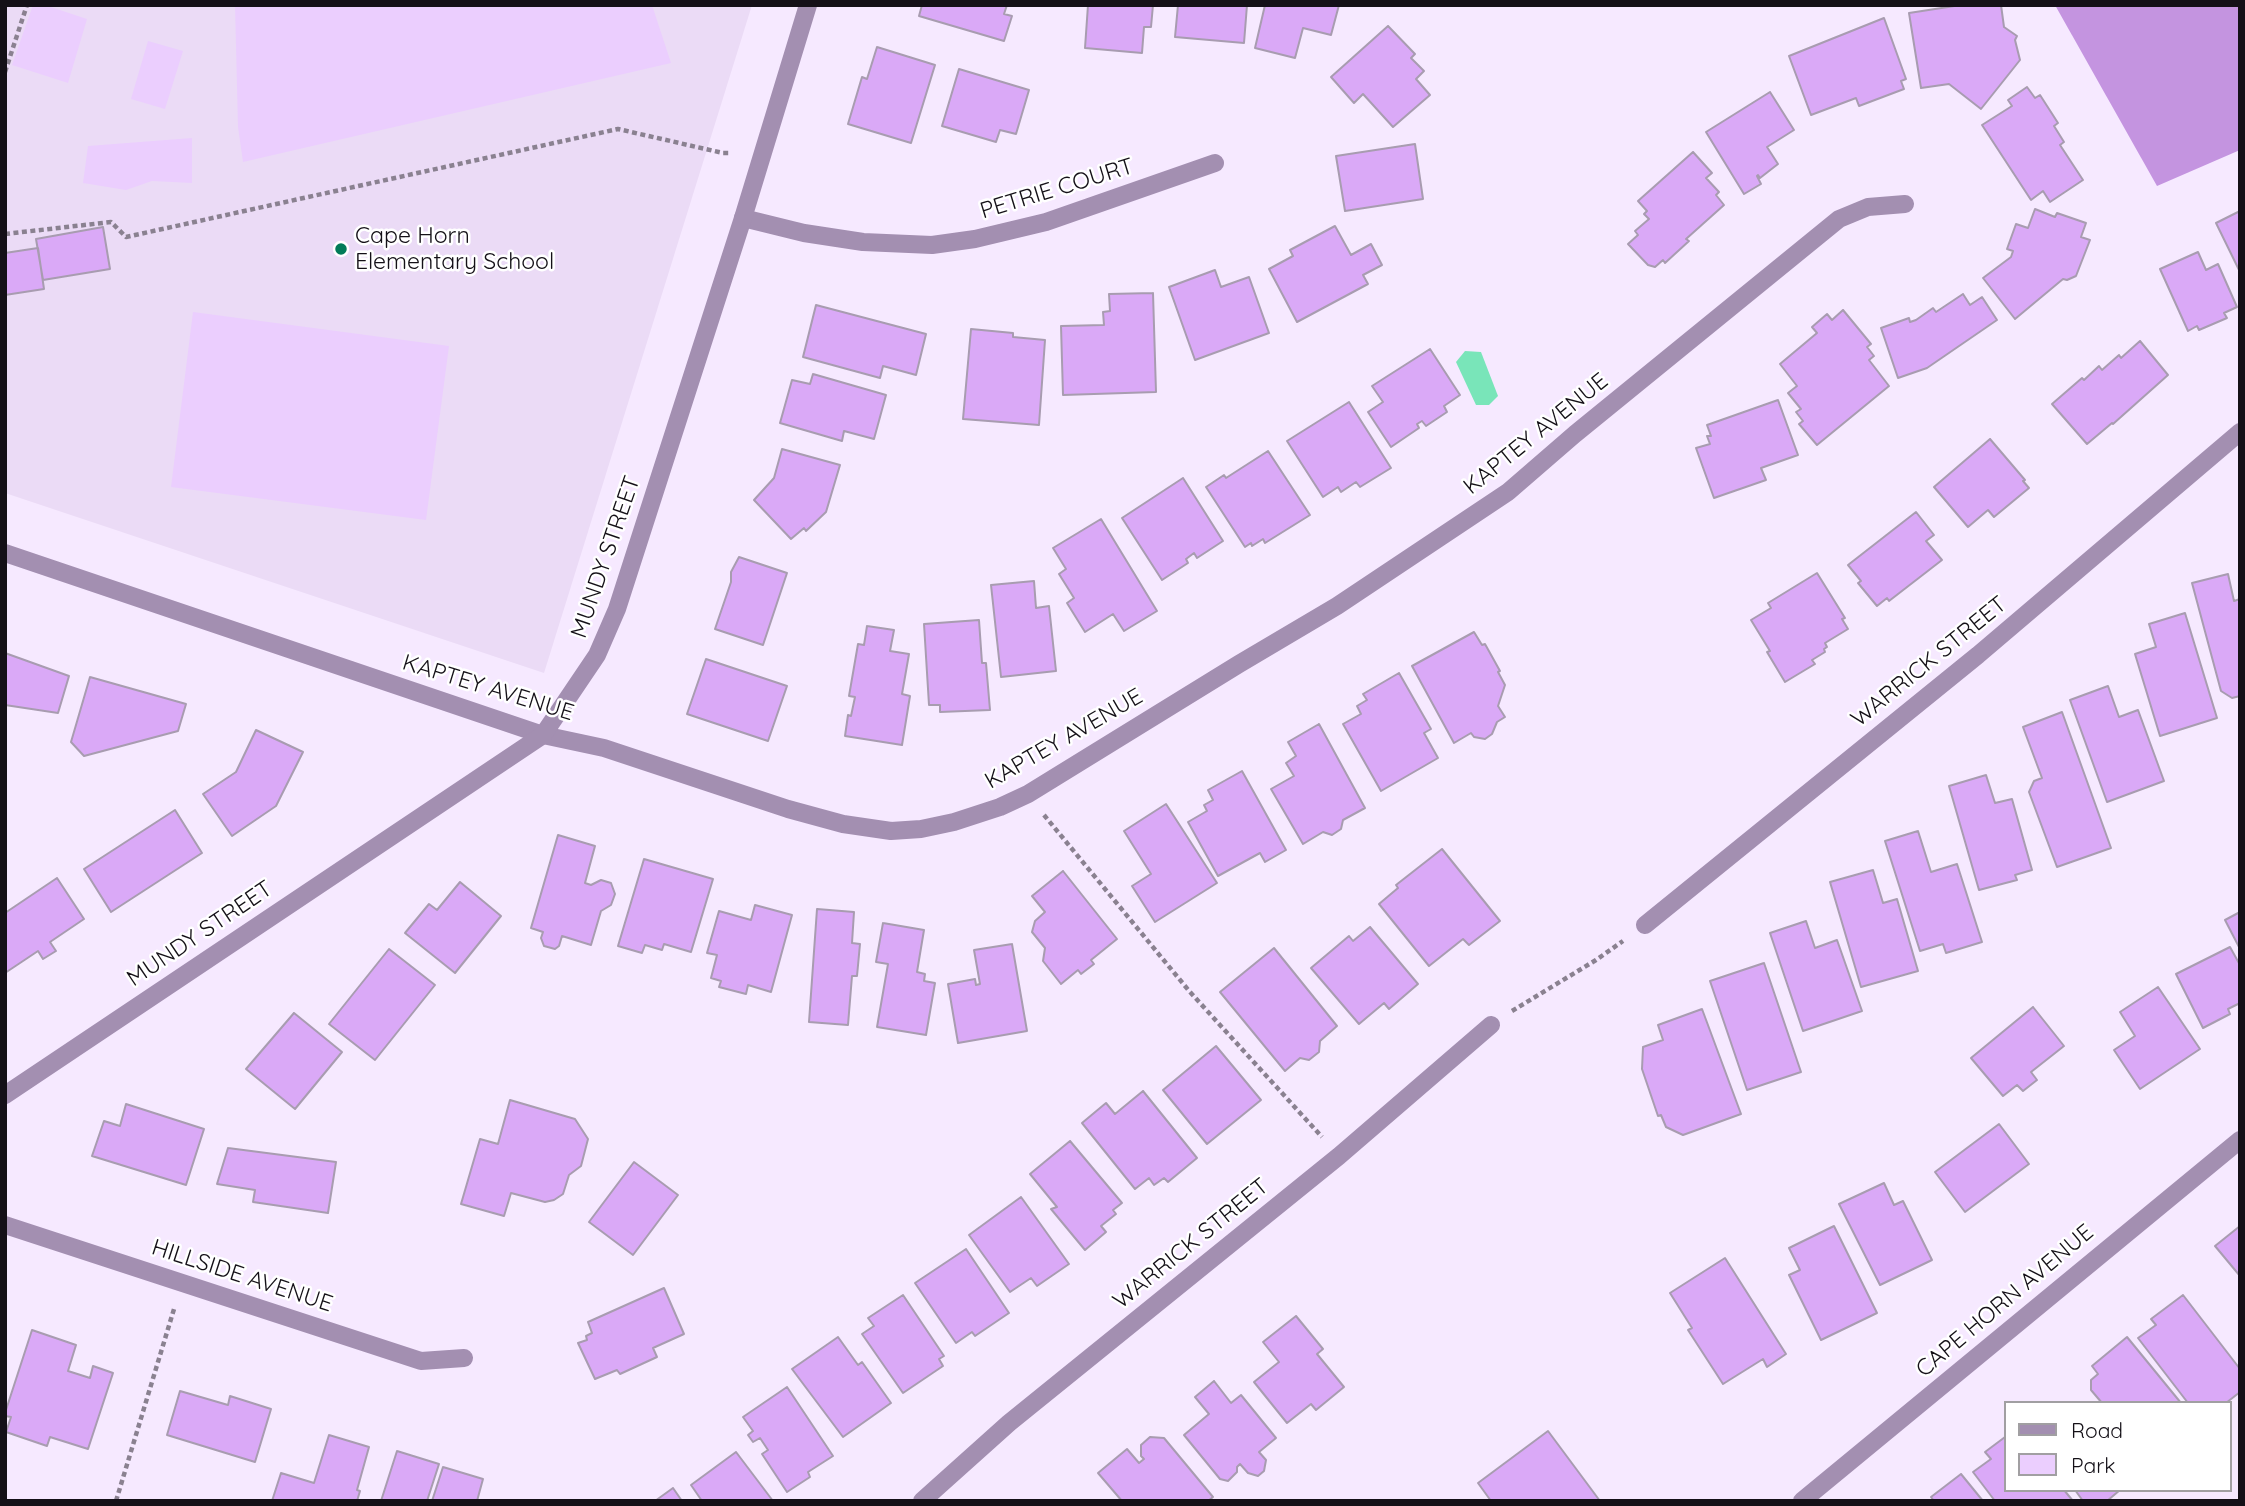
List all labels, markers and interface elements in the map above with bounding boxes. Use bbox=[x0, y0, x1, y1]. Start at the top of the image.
street label: PETRIE COURT bbox=[977, 153, 1137, 225]
place label: Cape Horn Elementary School bbox=[355, 222, 554, 276]
marker: Cape Horn Elementary School bbox=[333, 241, 349, 257]
street label: KAPTEY AVENUE bbox=[1458, 367, 1614, 501]
street label: MUNDY STREET bbox=[565, 472, 647, 642]
street label: WARRICK STREET bbox=[1846, 591, 2012, 733]
street label: KAPTEY AVENUE bbox=[399, 649, 577, 727]
street label: KAPTEY AVENUE bbox=[980, 683, 1148, 795]
street label: MUNDY STREET bbox=[122, 875, 278, 993]
street label: WARRICK STREET bbox=[1108, 1173, 1274, 1315]
street label: CAPE HORN AVENUE bbox=[1911, 1219, 2099, 1383]
street label: HILLSIDE AVENUE bbox=[148, 1234, 336, 1318]
legend bbox=[2004, 1401, 2231, 1492]
text: Road bbox=[2071, 1417, 2123, 1443]
text: Park bbox=[2071, 1452, 2115, 1478]

